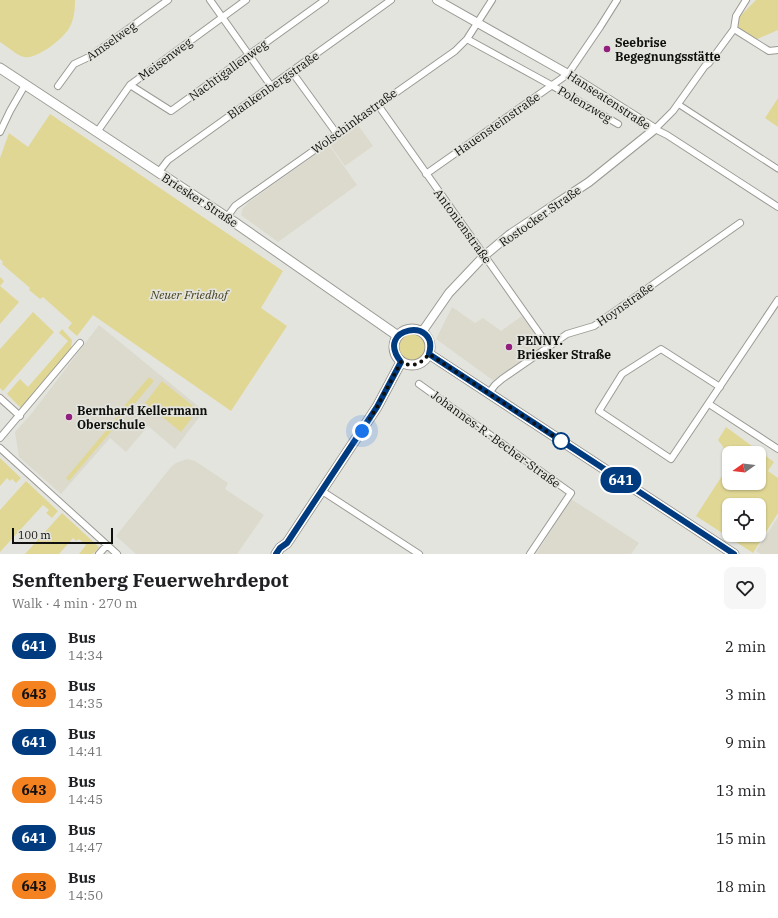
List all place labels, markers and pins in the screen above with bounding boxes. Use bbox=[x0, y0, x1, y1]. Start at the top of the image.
place label: Seebrise Begegnungsstätte bbox=[615, 35, 721, 64]
marker: Seebrise Begegnungsstätte bbox=[602, 44, 612, 54]
place label: PENNY. Briesker Straße bbox=[517, 333, 611, 362]
marker: PENNY. Briesker Straße bbox=[504, 342, 514, 352]
place label: Bernhard Kellermann Oberschule bbox=[77, 403, 208, 432]
marker: Bernhard Kellermann Oberschule bbox=[64, 412, 74, 422]
unlabelled marker bbox=[552, 432, 570, 450]

